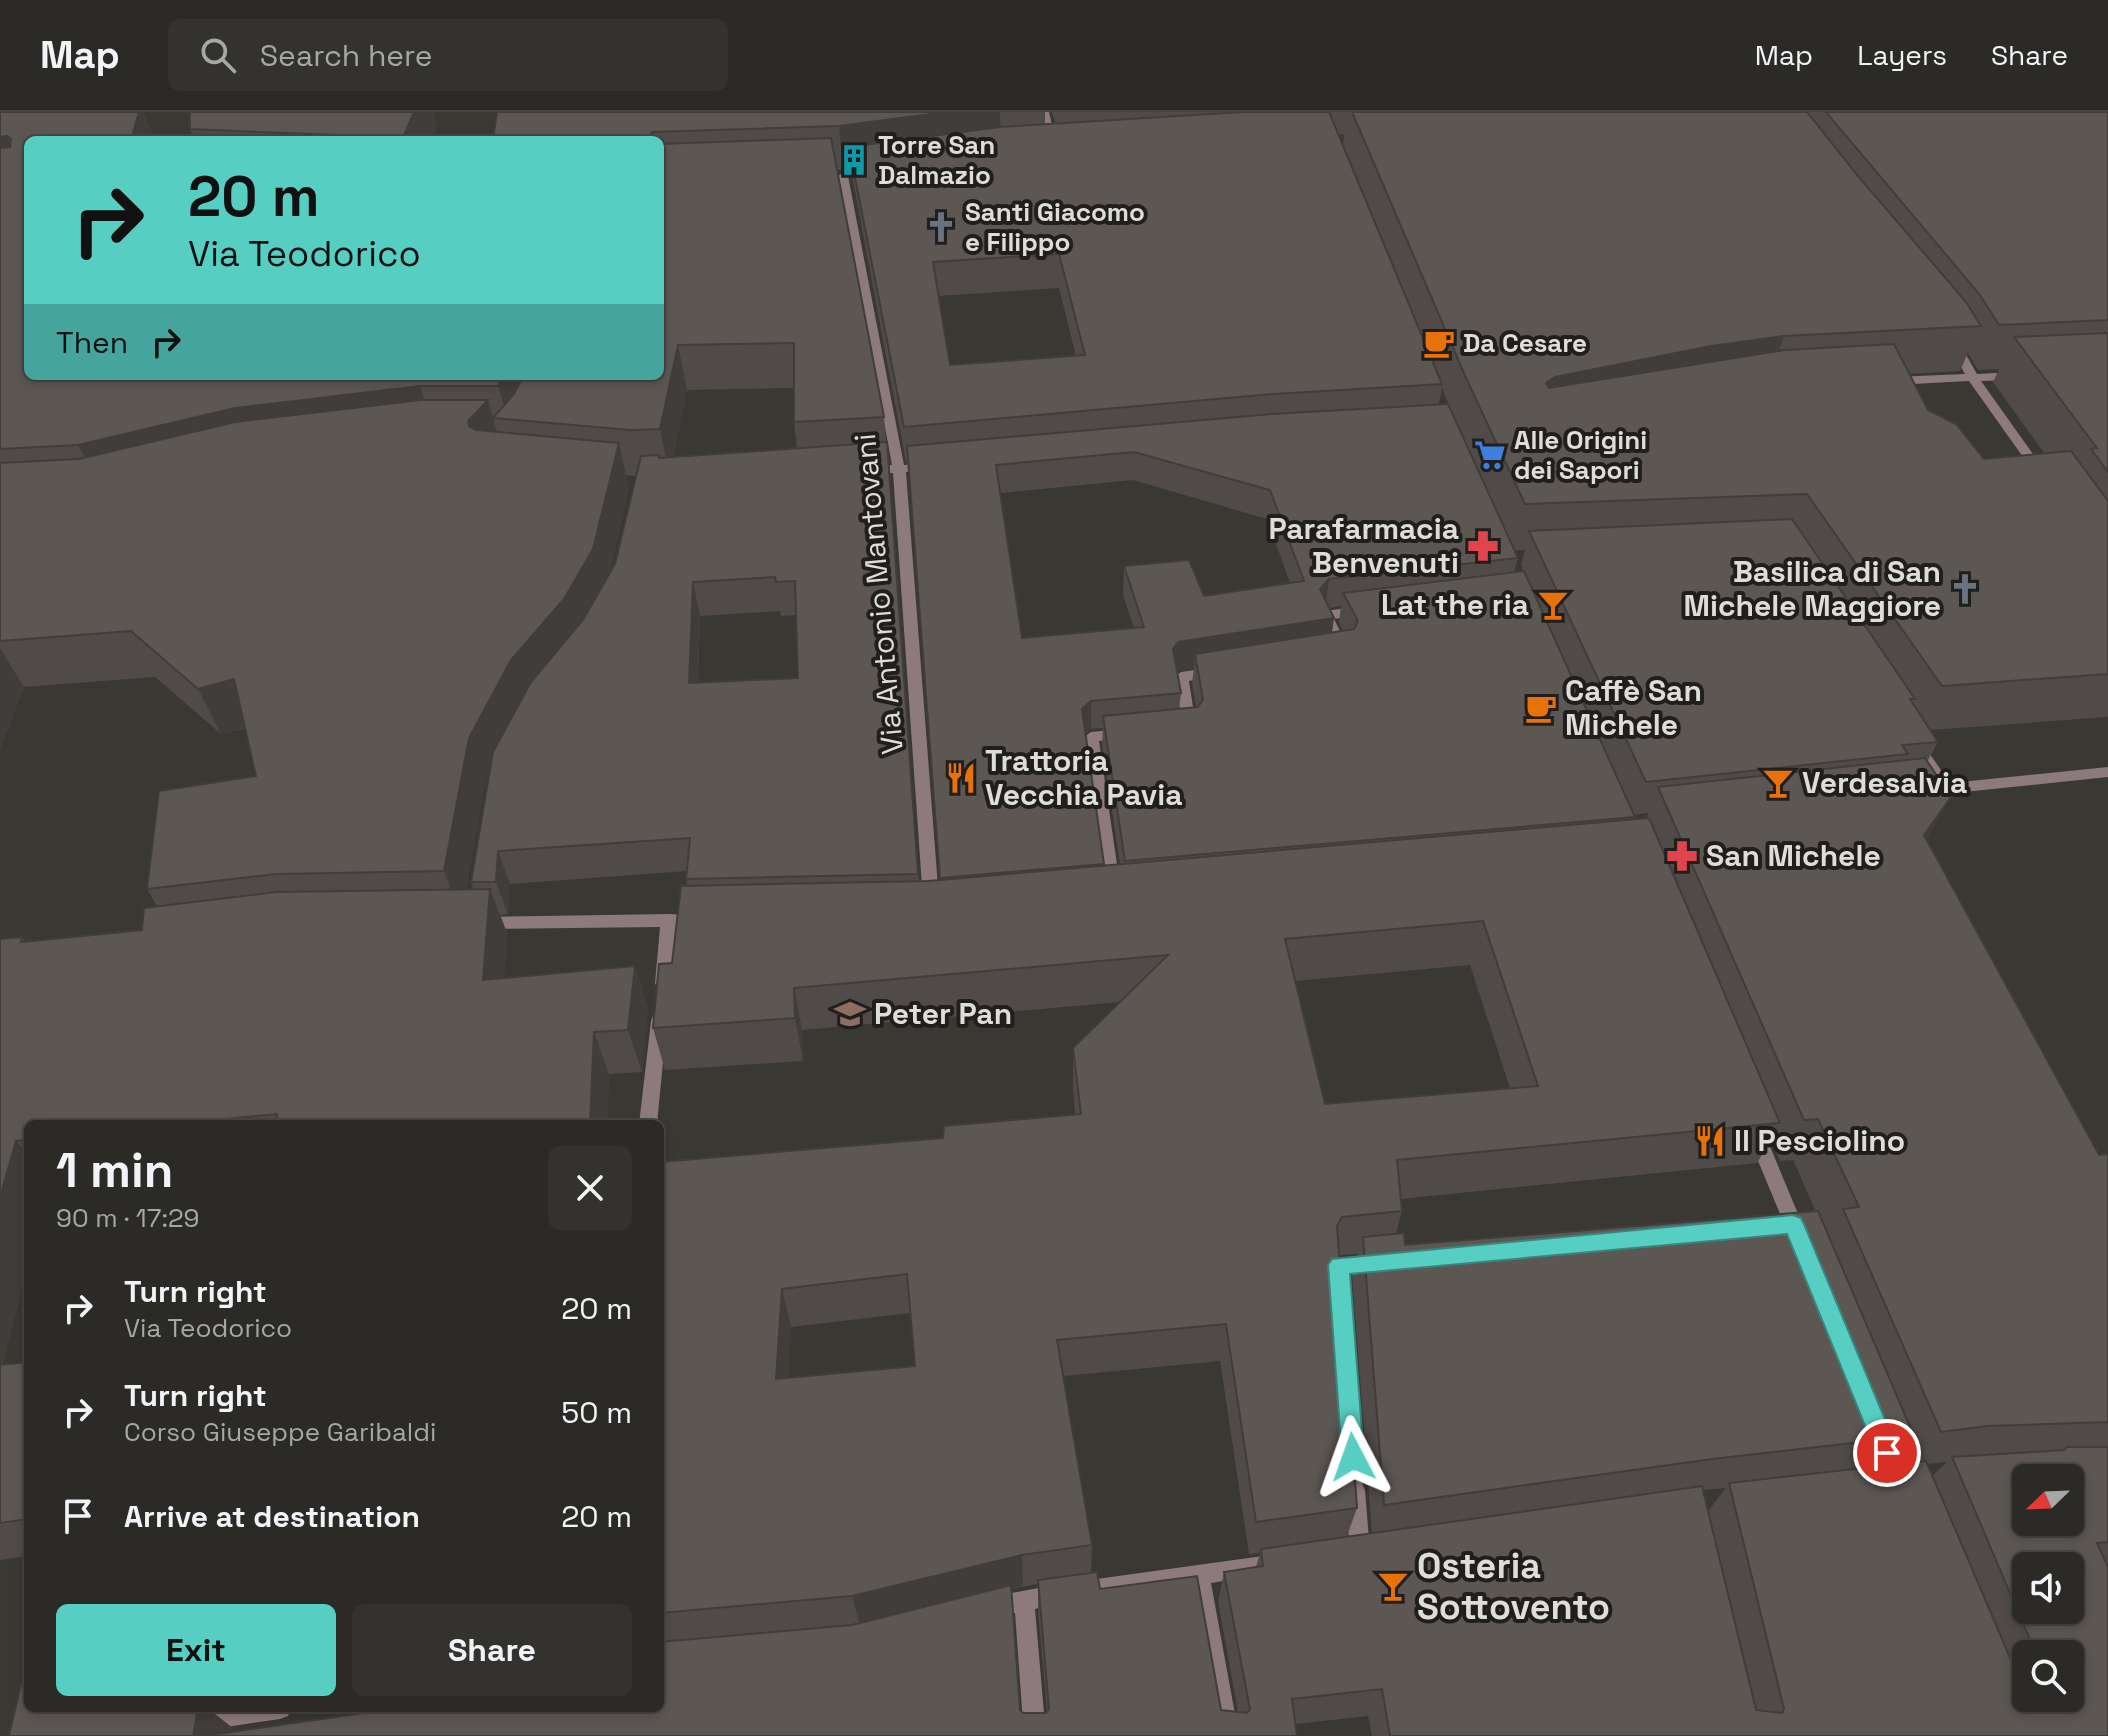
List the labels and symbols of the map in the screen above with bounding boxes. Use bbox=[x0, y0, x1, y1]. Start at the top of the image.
place label: Torre San Dalmazio bbox=[878, 128, 995, 192]
building icon: Torre San Dalmazio bbox=[837, 143, 871, 177]
place label: Santi Giacomo e Filippo bbox=[965, 195, 1145, 259]
church icon: Santi Giacomo e Filippo bbox=[924, 210, 958, 244]
cafe icon: Da Cesare bbox=[1422, 326, 1456, 360]
place label: Da Cesare bbox=[1463, 326, 1587, 360]
place label: Alle Origini dei Sapori bbox=[1514, 423, 1647, 487]
street label: Via Antonio Mantovani bbox=[845, 432, 912, 756]
supermarket icon: Alle Origini dei Sapori bbox=[1473, 438, 1507, 472]
place label: Parafarmacia Benvenuti bbox=[1268, 509, 1459, 582]
pharmacy icon: Parafarmacia Benvenuti bbox=[1466, 529, 1500, 563]
place label: Basilica di San Michele Maggiore bbox=[1684, 552, 1941, 625]
church icon: Basilica di San Michele Maggiore bbox=[1948, 572, 1982, 606]
place label: Lat the ria bbox=[1381, 585, 1529, 624]
bar icon: Lat the ria bbox=[1536, 588, 1570, 622]
place label: Caffè San Michele bbox=[1565, 671, 1702, 744]
cafe icon: Caffè San Michele bbox=[1524, 691, 1558, 725]
place label: Trattoria Vecchia Pavia bbox=[985, 741, 1183, 814]
restaurant icon: Trattoria Vecchia Pavia bbox=[944, 761, 978, 795]
place label: Verdesalvia bbox=[1802, 763, 1967, 802]
bar icon: Verdesalvia bbox=[1761, 766, 1795, 800]
place label: San Michele bbox=[1706, 836, 1881, 875]
pharmacy icon: San Michele bbox=[1665, 839, 1699, 873]
place label: Peter Pan bbox=[874, 994, 1012, 1033]
school or university icon: Peter Pan bbox=[833, 997, 867, 1031]
place label: Il Pesciolino bbox=[1734, 1121, 1905, 1160]
restaurant icon: Il Pesciolino bbox=[1693, 1124, 1727, 1158]
position arrow bbox=[1311, 1415, 1395, 1499]
pin bbox=[1853, 1419, 1921, 1487]
north arrow bbox=[2012, 1464, 2084, 1536]
place label: Osteria Sottovento bbox=[1417, 1543, 1610, 1630]
bar icon: Osteria Sottovento bbox=[1376, 1569, 1410, 1603]

